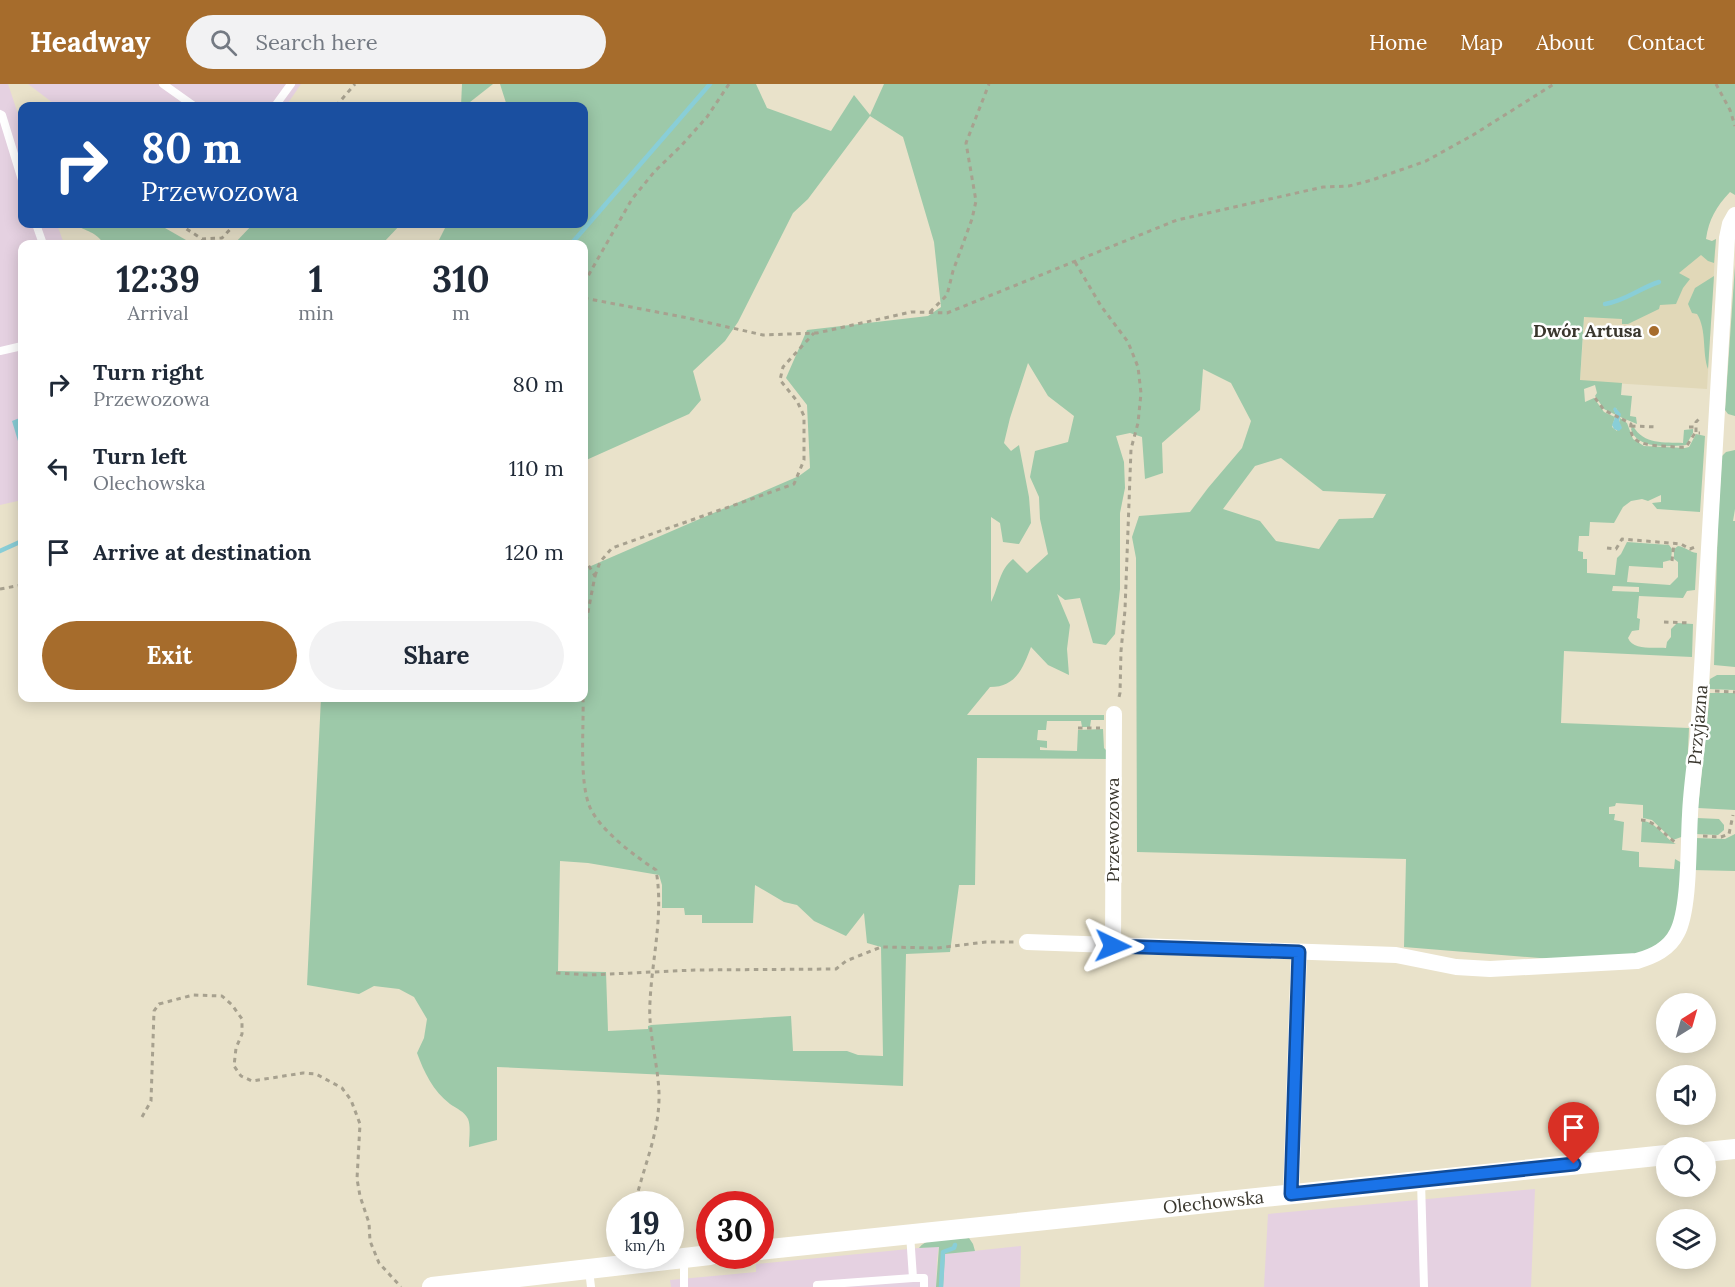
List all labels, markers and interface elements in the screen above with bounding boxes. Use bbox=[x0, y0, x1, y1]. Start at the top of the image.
search box bbox=[186, 15, 606, 69]
text: Headway bbox=[30, 24, 150, 60]
icon: search bbox=[207, 26, 240, 59]
text: Search here bbox=[255, 28, 378, 56]
text: Home bbox=[1369, 29, 1427, 56]
text: Map bbox=[1460, 29, 1503, 56]
text: About bbox=[1536, 29, 1594, 56]
text: Contact bbox=[1627, 29, 1705, 56]
text: 80 m bbox=[141, 121, 241, 175]
icon: right bbox=[42, 126, 120, 204]
text: Przewozowa bbox=[141, 174, 299, 208]
text: 12:39 bbox=[116, 256, 200, 302]
text: 1 bbox=[309, 256, 323, 302]
text: 310 bbox=[432, 256, 490, 302]
text: Arrival bbox=[128, 300, 189, 325]
text: min bbox=[298, 300, 334, 325]
text: m bbox=[452, 300, 470, 325]
place label: Dwór Artusa bbox=[1533, 319, 1643, 342]
marker: Dwór Artusa bbox=[1647, 324, 1661, 338]
text: Turn right bbox=[93, 358, 204, 386]
icon: right bbox=[42, 368, 75, 401]
text: 80 m bbox=[513, 370, 564, 398]
text: Przewozowa bbox=[93, 386, 210, 411]
text: Turn left bbox=[93, 442, 187, 470]
icon: left bbox=[42, 452, 75, 485]
text: 110 m bbox=[509, 454, 564, 482]
text: Olechowska bbox=[93, 470, 206, 495]
icon: arrive bbox=[42, 536, 75, 569]
text: Arrive at destination bbox=[93, 538, 311, 566]
text: 120 m bbox=[505, 538, 564, 566]
button: Exit bbox=[42, 621, 297, 690]
button: Share bbox=[309, 621, 564, 690]
street label: Przyjazna bbox=[1683, 684, 1712, 766]
street label: Przewozowa bbox=[1101, 777, 1124, 883]
position arrow bbox=[1081, 914, 1145, 978]
north arrow bbox=[1656, 993, 1716, 1053]
map controls bbox=[1656, 993, 1716, 1269]
button: sound bbox=[1656, 1065, 1716, 1125]
pin bbox=[1548, 1102, 1599, 1164]
icon: arrive bbox=[1557, 1111, 1590, 1144]
button: search bbox=[1656, 1137, 1716, 1197]
street label: Olechowska bbox=[1162, 1185, 1265, 1219]
speed limit sign: 30 bbox=[696, 1191, 774, 1269]
text: 19 bbox=[630, 1204, 660, 1242]
button: layers bbox=[1656, 1209, 1716, 1269]
text: km/h bbox=[625, 1236, 665, 1255]

